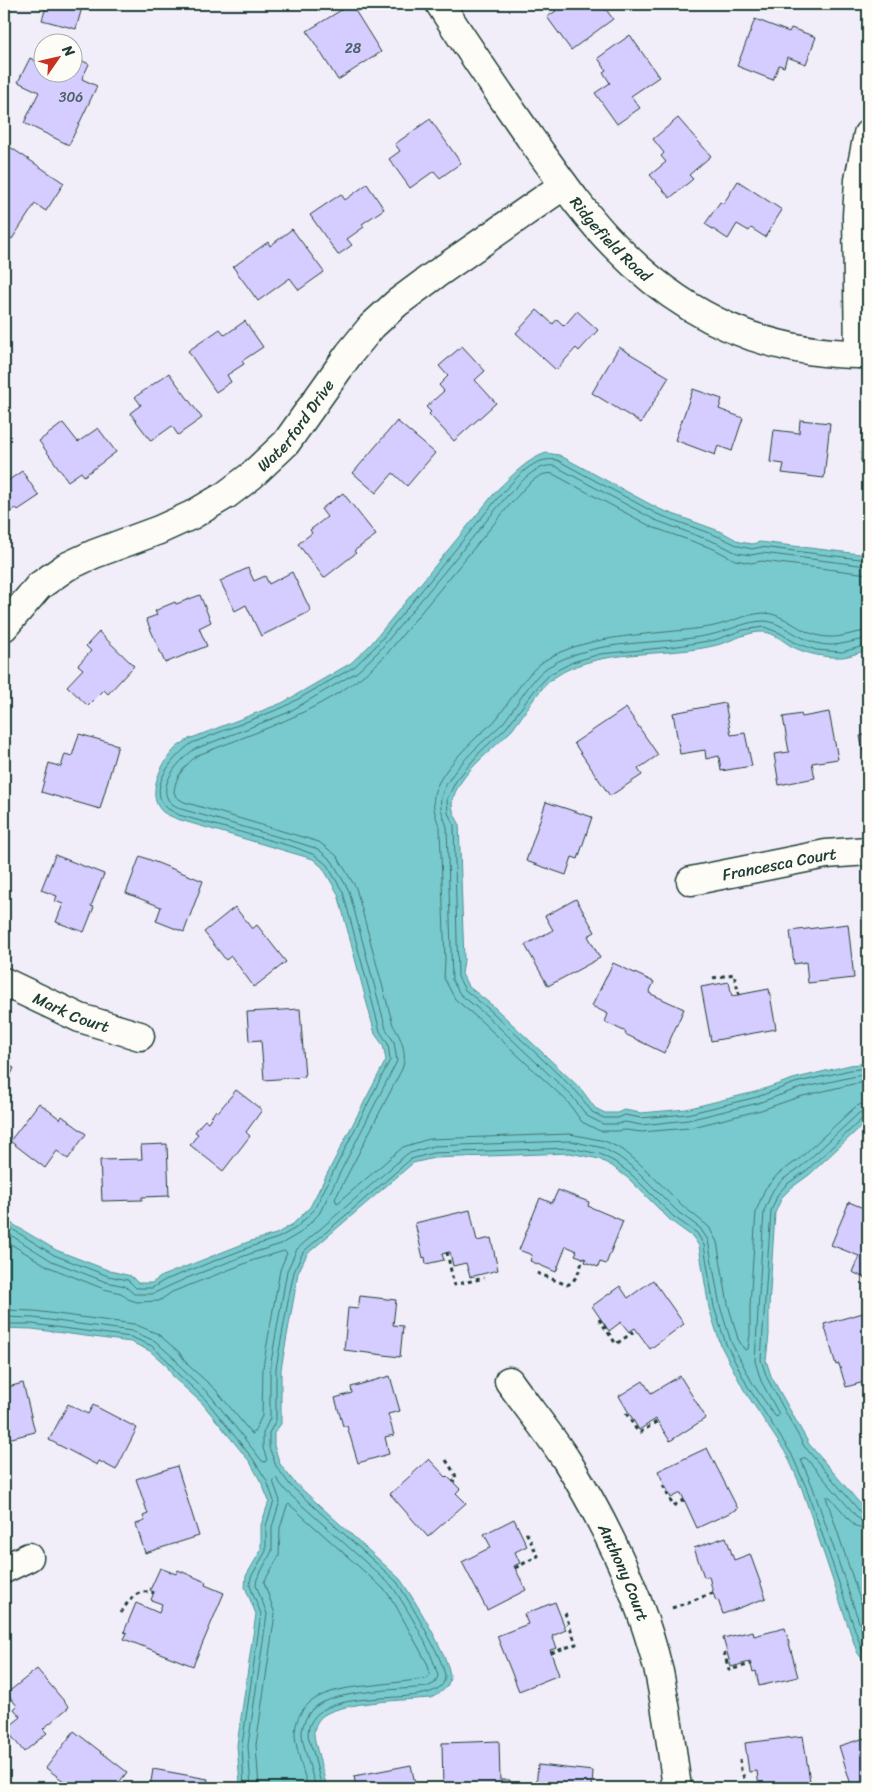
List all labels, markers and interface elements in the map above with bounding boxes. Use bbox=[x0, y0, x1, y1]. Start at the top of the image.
north arrow bbox=[32, 32, 82, 82]
house number: 28 bbox=[345, 36, 362, 61]
text: N bbox=[55, 39, 82, 62]
house number: 306 bbox=[59, 85, 83, 110]
street label: Ridgefield Road bbox=[562, 190, 660, 290]
street label: Waterford Drive bbox=[250, 373, 342, 479]
street label: Francesca Court bbox=[720, 839, 837, 889]
street label: Mark Court bbox=[28, 984, 113, 1041]
street label: Anthony Court bbox=[589, 1517, 657, 1625]

